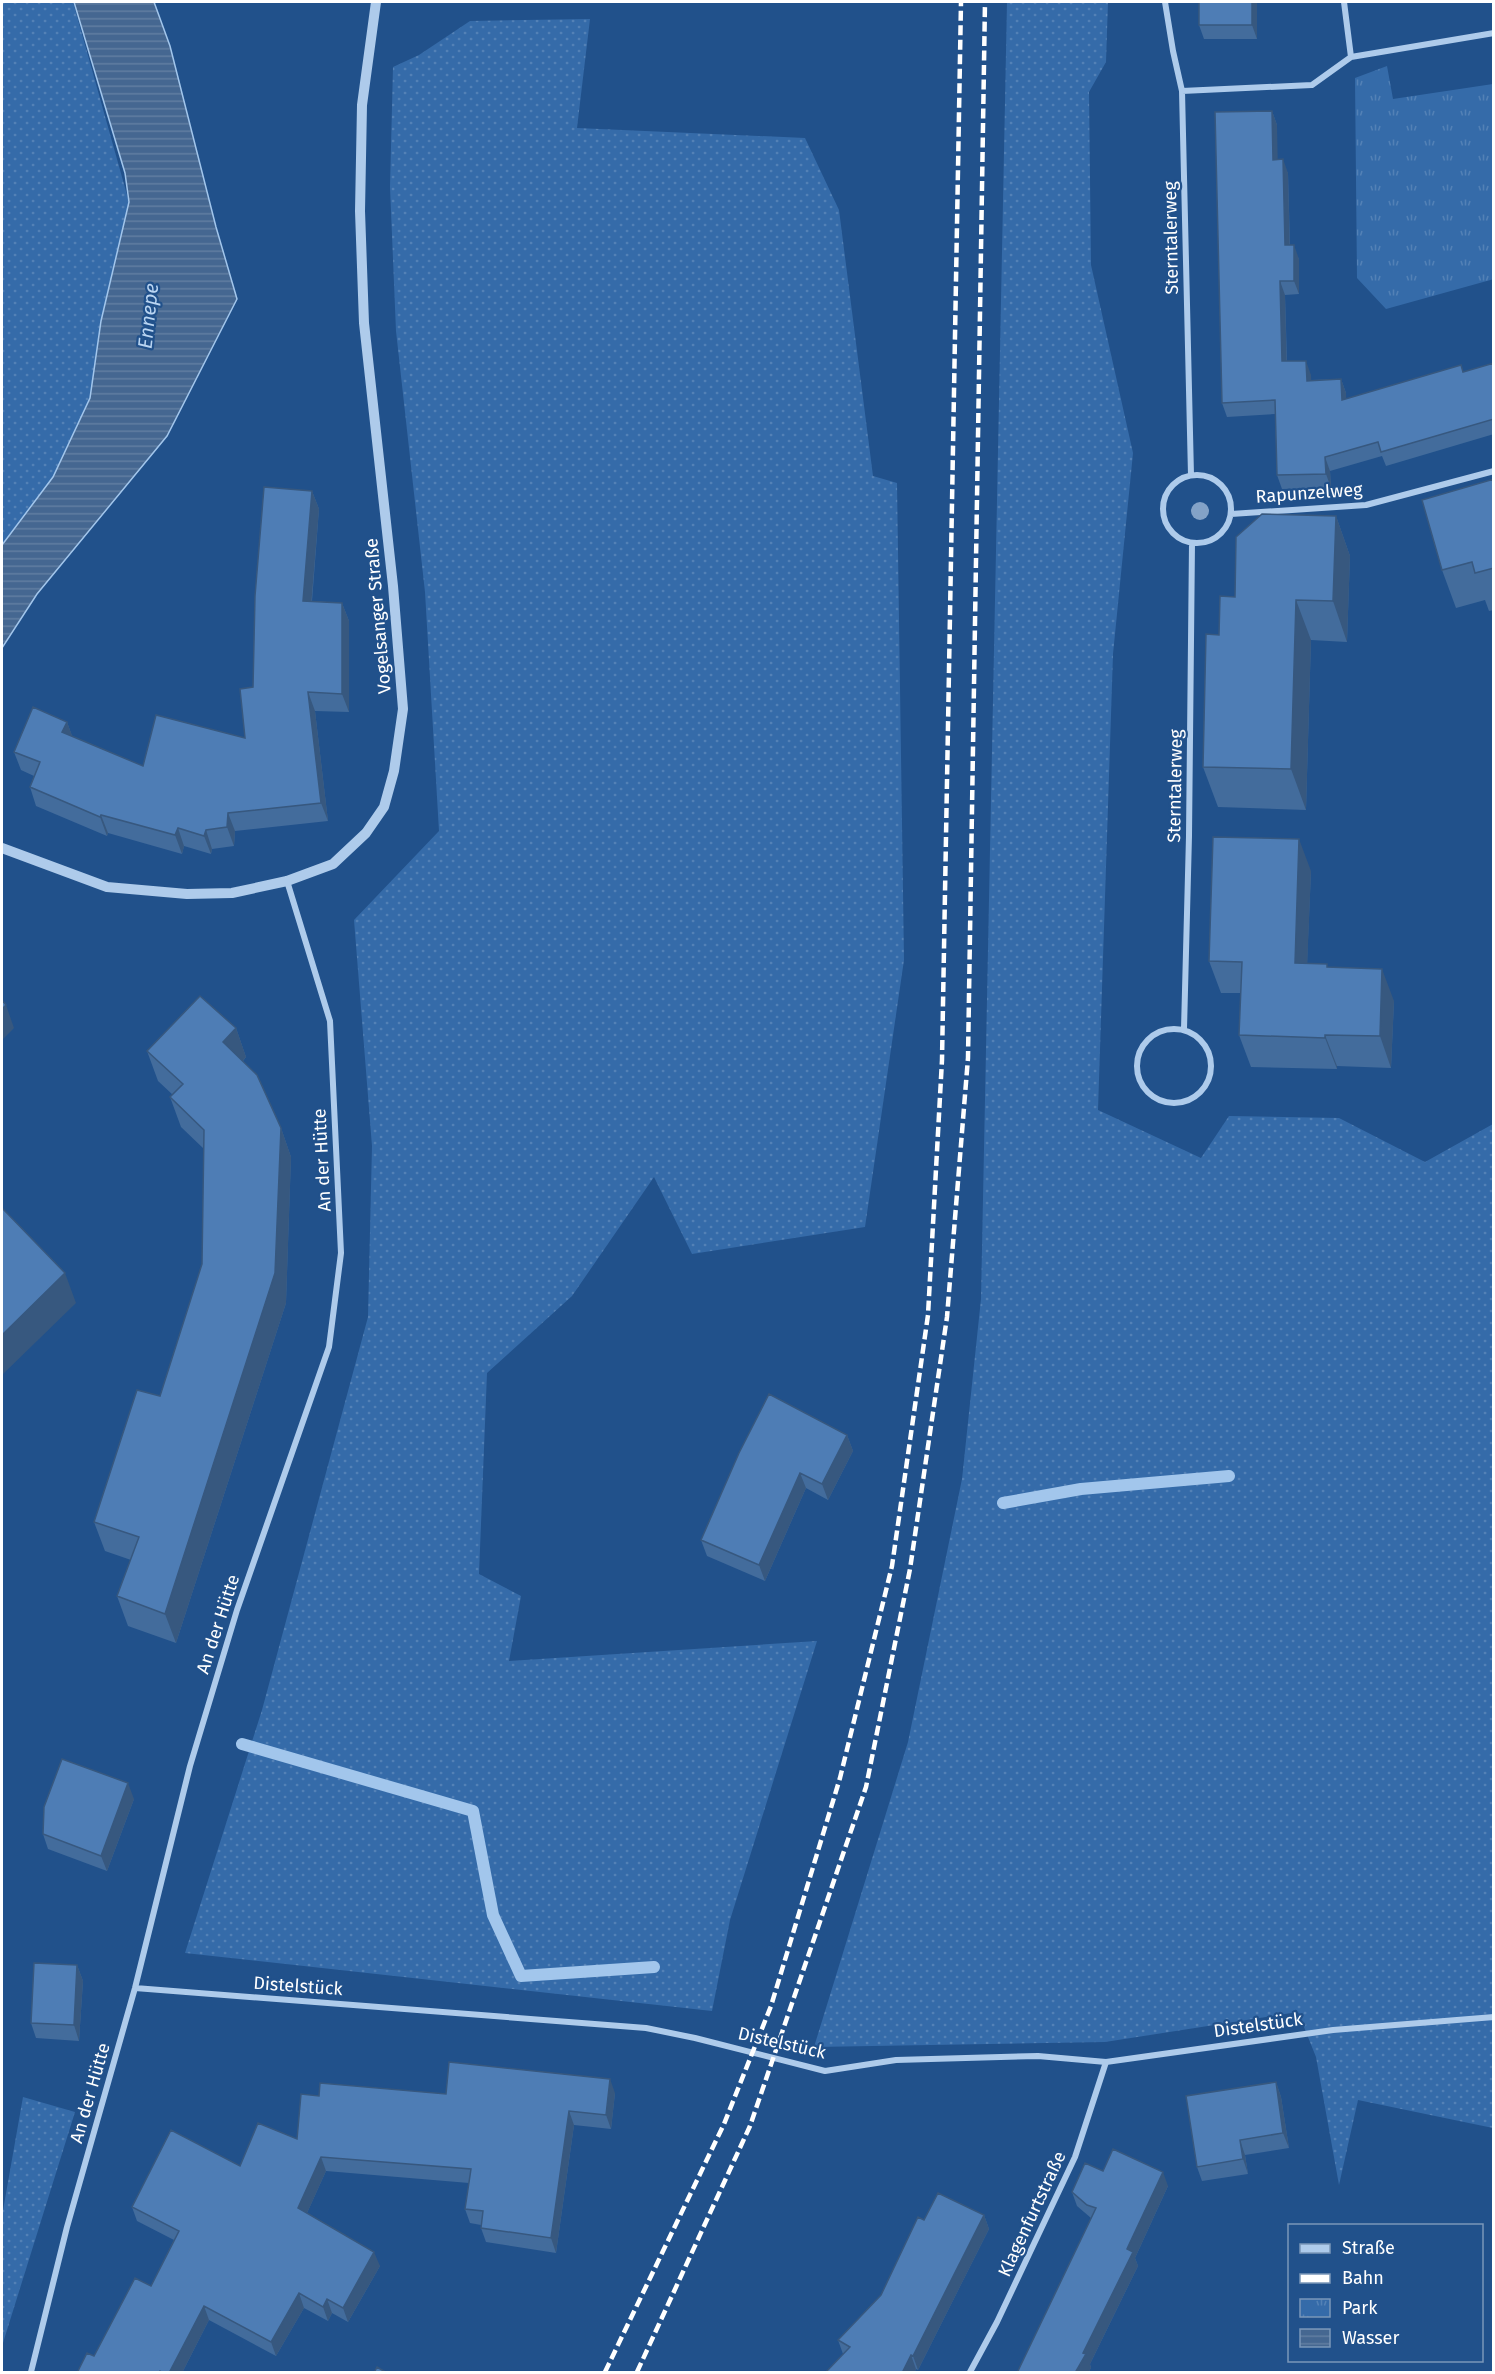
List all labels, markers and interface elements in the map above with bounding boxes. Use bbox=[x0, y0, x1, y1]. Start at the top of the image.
street label: Sterntalerweg bbox=[1159, 181, 1183, 295]
water label: Ennepe bbox=[133, 282, 163, 350]
street label: Rapunzelweg bbox=[1255, 478, 1364, 508]
street label: Vogelsanger Straße bbox=[360, 537, 396, 695]
street label: Sterntalerweg bbox=[1163, 729, 1187, 843]
street label: An der Hütte bbox=[308, 1108, 336, 1212]
street label: An der Hütte bbox=[192, 1572, 244, 1676]
street label: Distelstück bbox=[253, 1972, 344, 2000]
street label: Distelstück bbox=[1212, 2008, 1305, 2042]
street label: Distelstück bbox=[736, 2022, 829, 2064]
street label: An der Hütte bbox=[65, 2040, 115, 2146]
street label: Klagenfurtstraße bbox=[993, 2148, 1071, 2280]
legend bbox=[1288, 2224, 1483, 2362]
text: Straße bbox=[1342, 2237, 1395, 2259]
text: Bahn bbox=[1342, 2267, 1384, 2289]
text: Park bbox=[1342, 2297, 1378, 2319]
text: Wasser bbox=[1342, 2327, 1399, 2349]

